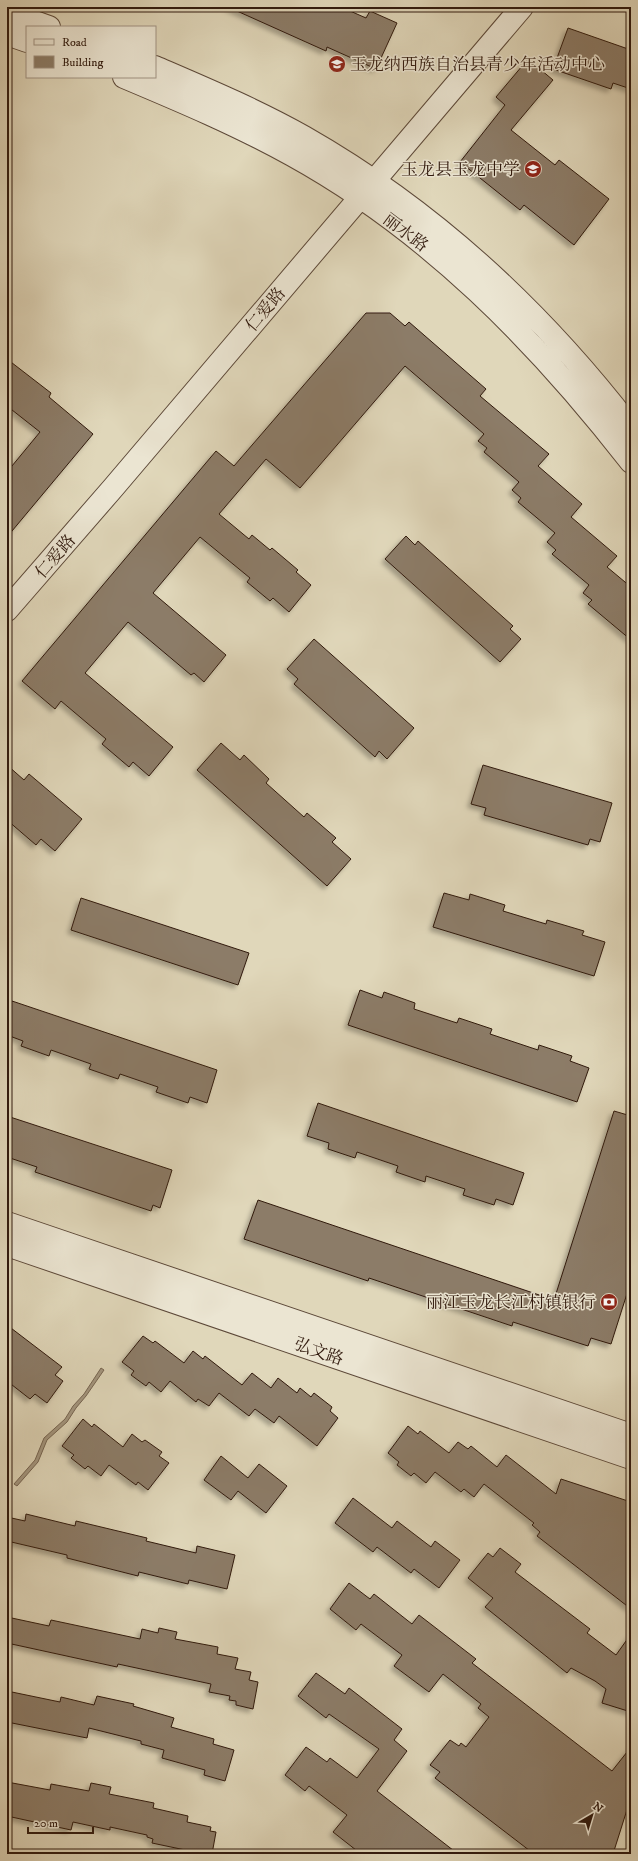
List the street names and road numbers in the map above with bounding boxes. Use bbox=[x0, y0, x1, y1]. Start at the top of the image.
street label: 丽水路 bbox=[378, 209, 432, 257]
street label: 仁爱路 bbox=[241, 283, 291, 336]
street label: 仁爱路 bbox=[31, 530, 81, 583]
street label: 弘文路 bbox=[291, 1333, 346, 1371]

